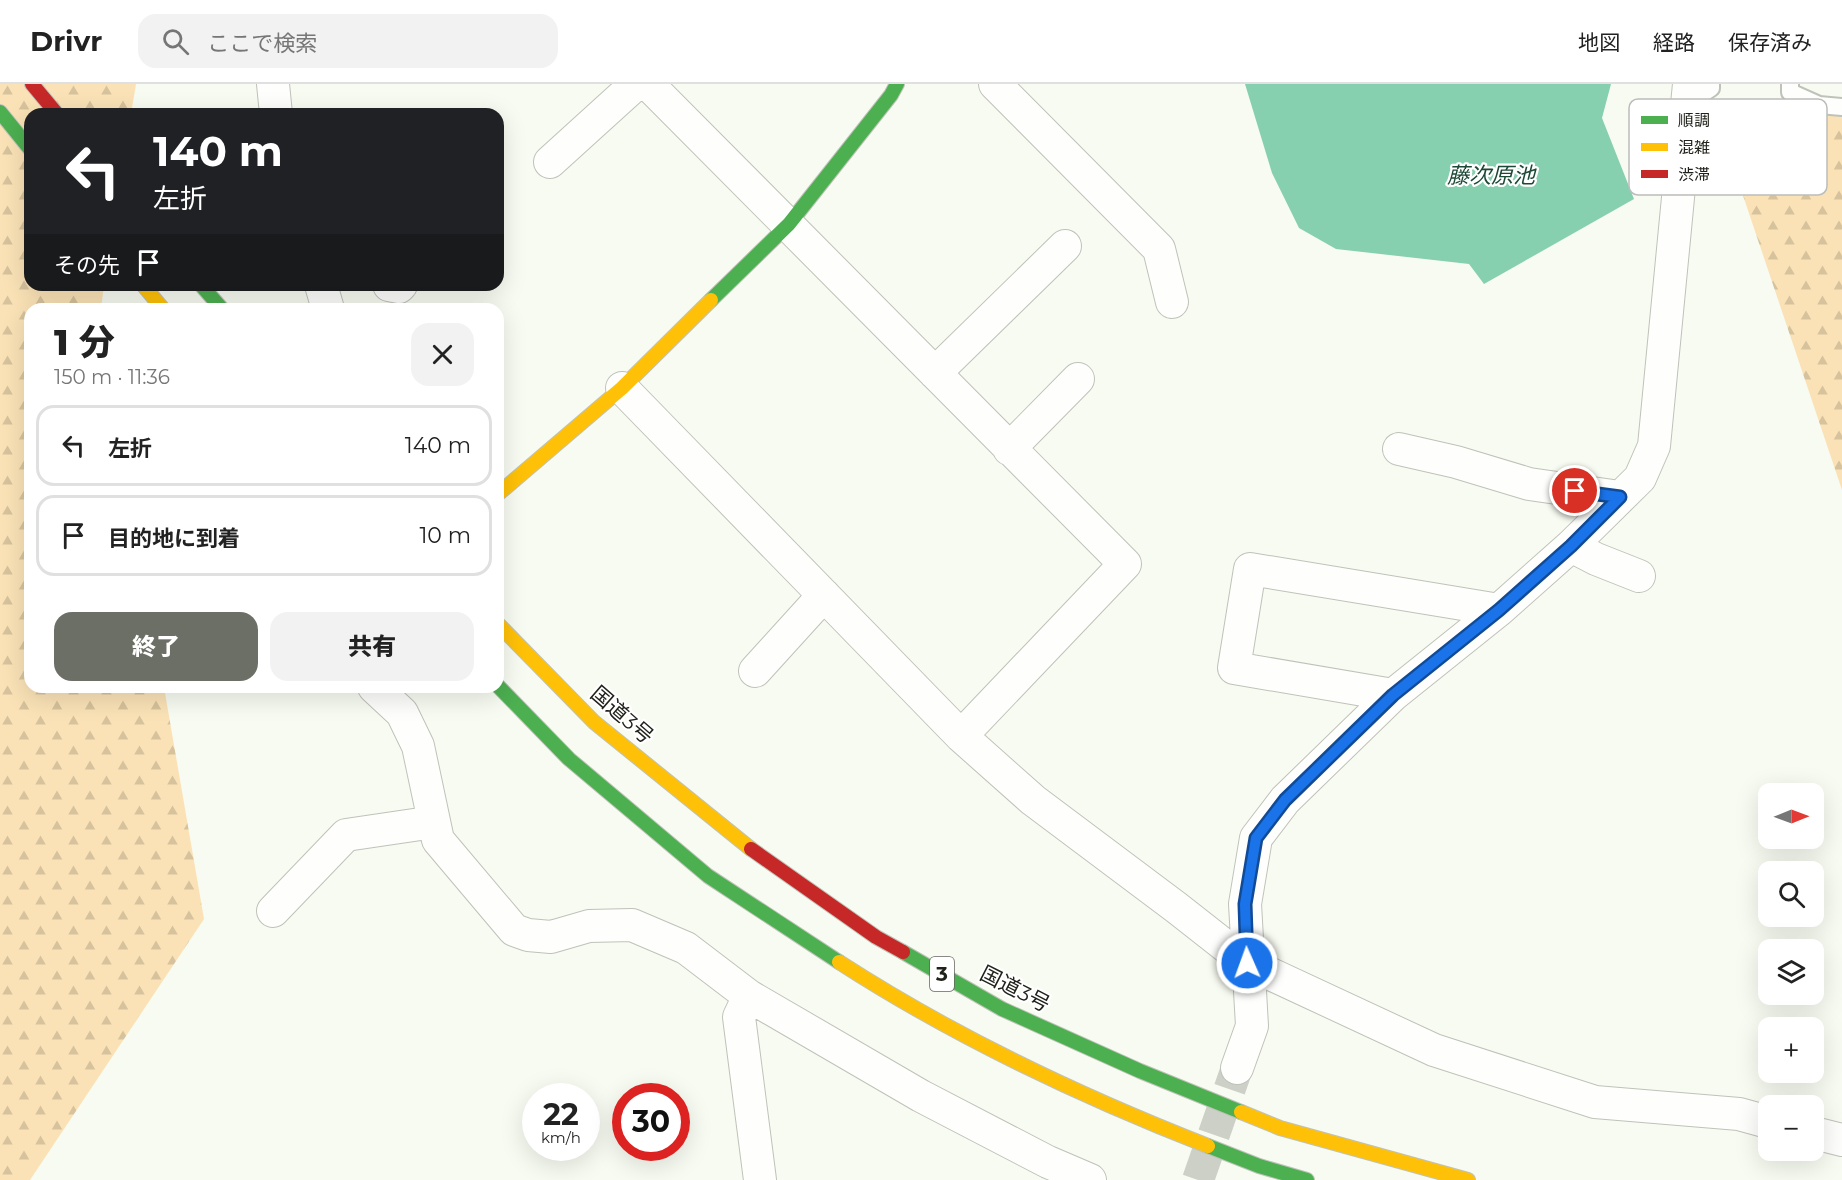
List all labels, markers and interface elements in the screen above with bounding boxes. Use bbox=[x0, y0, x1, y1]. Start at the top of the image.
search box bbox=[138, 14, 558, 68]
text: Drivr bbox=[30, 24, 102, 58]
icon: search bbox=[159, 25, 192, 58]
text: ここで検索 bbox=[207, 30, 317, 57]
text: 地図 bbox=[1578, 30, 1620, 55]
text: 経路 bbox=[1653, 30, 1695, 55]
text: 保存済み bbox=[1728, 30, 1812, 55]
legend bbox=[1629, 99, 1827, 195]
text: 順調 bbox=[1678, 111, 1710, 130]
text: 140 m bbox=[153, 125, 283, 177]
icon: left bbox=[54, 132, 132, 210]
text: 混雑 bbox=[1678, 138, 1710, 157]
water label: 藤次原池 bbox=[1447, 162, 1537, 189]
text: 渋滞 bbox=[1678, 165, 1710, 184]
text: 左折 bbox=[153, 182, 207, 215]
icon: arrive bbox=[132, 246, 165, 279]
text: その先 bbox=[54, 252, 120, 279]
text: 1 分 bbox=[54, 320, 115, 364]
button: close bbox=[411, 323, 474, 386]
text: 150 m · 11:36 bbox=[54, 365, 170, 389]
icon: left bbox=[57, 429, 90, 462]
text: 140 m bbox=[405, 432, 471, 459]
text: 左折 bbox=[108, 435, 152, 462]
pin bbox=[1549, 465, 1600, 516]
icon: arrive bbox=[1558, 474, 1591, 507]
icon: arrive bbox=[57, 519, 90, 552]
text: 10 m bbox=[419, 522, 471, 549]
text: 目的地に到着 bbox=[108, 525, 240, 552]
button: 終了 bbox=[54, 612, 258, 681]
button: 共有 bbox=[270, 612, 474, 681]
street label: 国道3号 bbox=[586, 681, 659, 749]
north arrow bbox=[1758, 783, 1824, 849]
map controls bbox=[1758, 783, 1824, 1161]
button: search bbox=[1758, 861, 1824, 927]
position arrow bbox=[1215, 931, 1279, 995]
button: layers bbox=[1758, 939, 1824, 1005]
road number: 3 bbox=[930, 957, 954, 991]
street label: 国道3号 bbox=[976, 960, 1054, 1017]
button: + bbox=[1758, 1017, 1824, 1083]
speed limit sign: 30 bbox=[612, 1083, 690, 1161]
button: − bbox=[1758, 1095, 1824, 1161]
text: 22 bbox=[543, 1096, 579, 1133]
text: km/h bbox=[541, 1128, 581, 1147]

